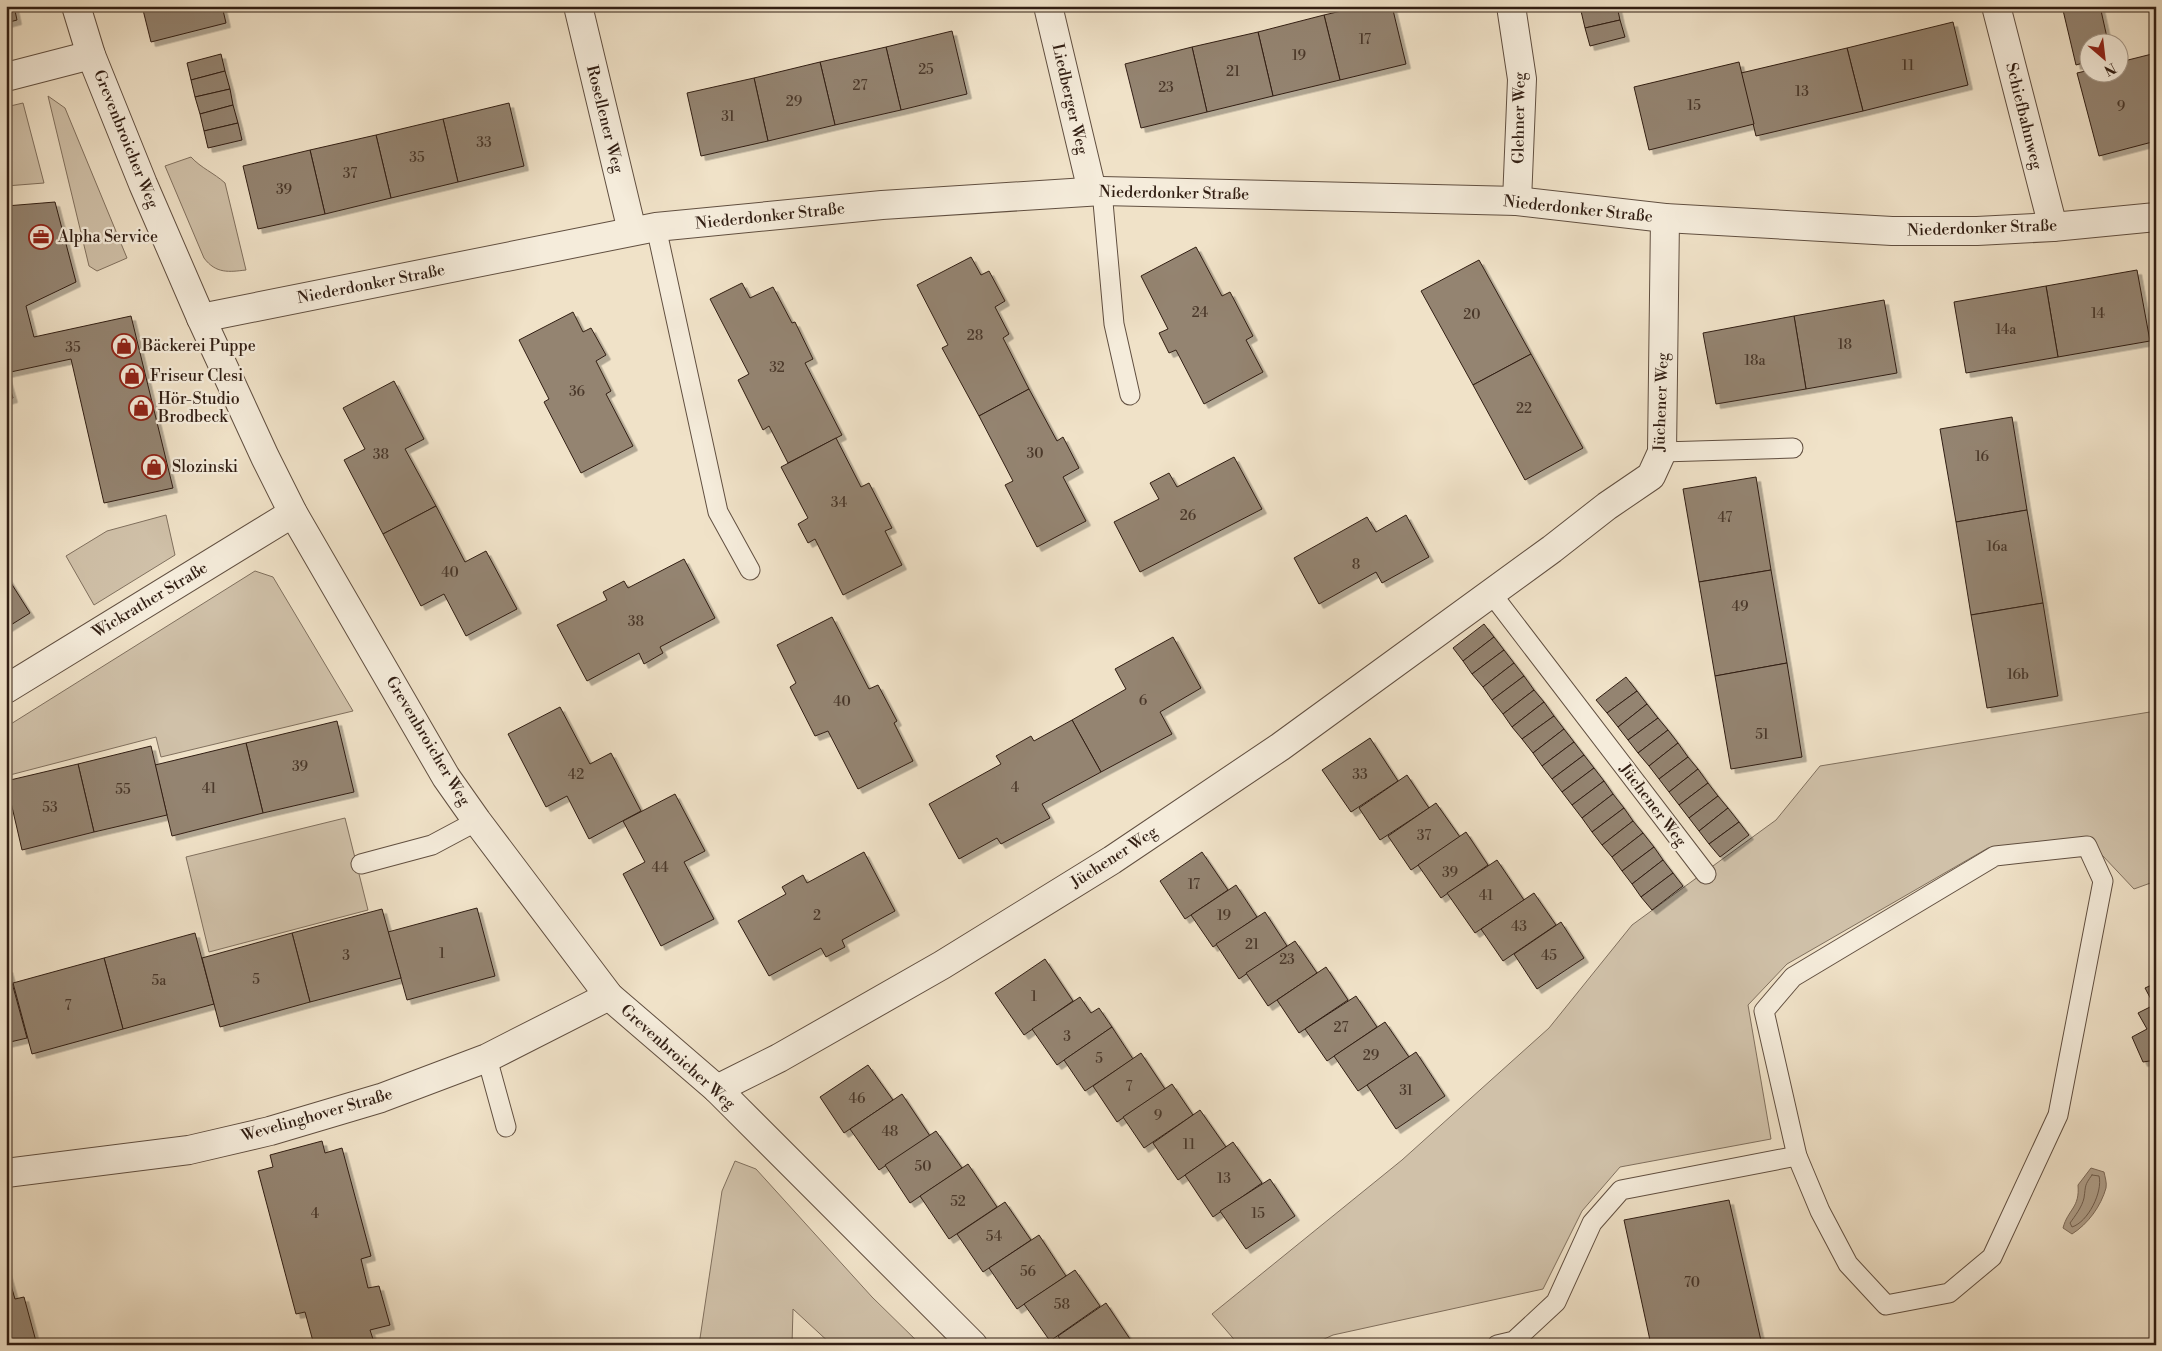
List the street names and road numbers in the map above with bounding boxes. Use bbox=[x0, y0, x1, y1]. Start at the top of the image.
street label: Liedberger Weg bbox=[1048, 42, 1093, 157]
street label: Schiefbahnweg bbox=[2001, 61, 2047, 172]
street label: Rosellener Weg bbox=[582, 63, 628, 176]
street label: Grevenbroicher Weg bbox=[89, 67, 163, 212]
street label: Glehner Weg bbox=[1508, 71, 1530, 164]
street label: Niederdonker Straße bbox=[1099, 182, 1249, 204]
street label: Niederdonker Straße bbox=[1502, 191, 1654, 227]
street label: Niederdonker Straße bbox=[694, 198, 846, 234]
street label: Niederdonker Straße bbox=[1907, 215, 2057, 241]
street label: Niederdonker Straße bbox=[295, 260, 447, 308]
street label: Jüchener Weg bbox=[1649, 351, 1673, 453]
street label: Wickrather Straße bbox=[88, 558, 211, 643]
street label: Grevenbroicher Weg bbox=[381, 673, 475, 810]
street label: Jüchener Weg bbox=[1615, 759, 1691, 851]
street label: Jüchener Weg bbox=[1066, 821, 1162, 893]
street label: Grevenbroicher Weg bbox=[616, 1000, 740, 1114]
street label: Wevelinghover Straße bbox=[238, 1084, 395, 1146]

